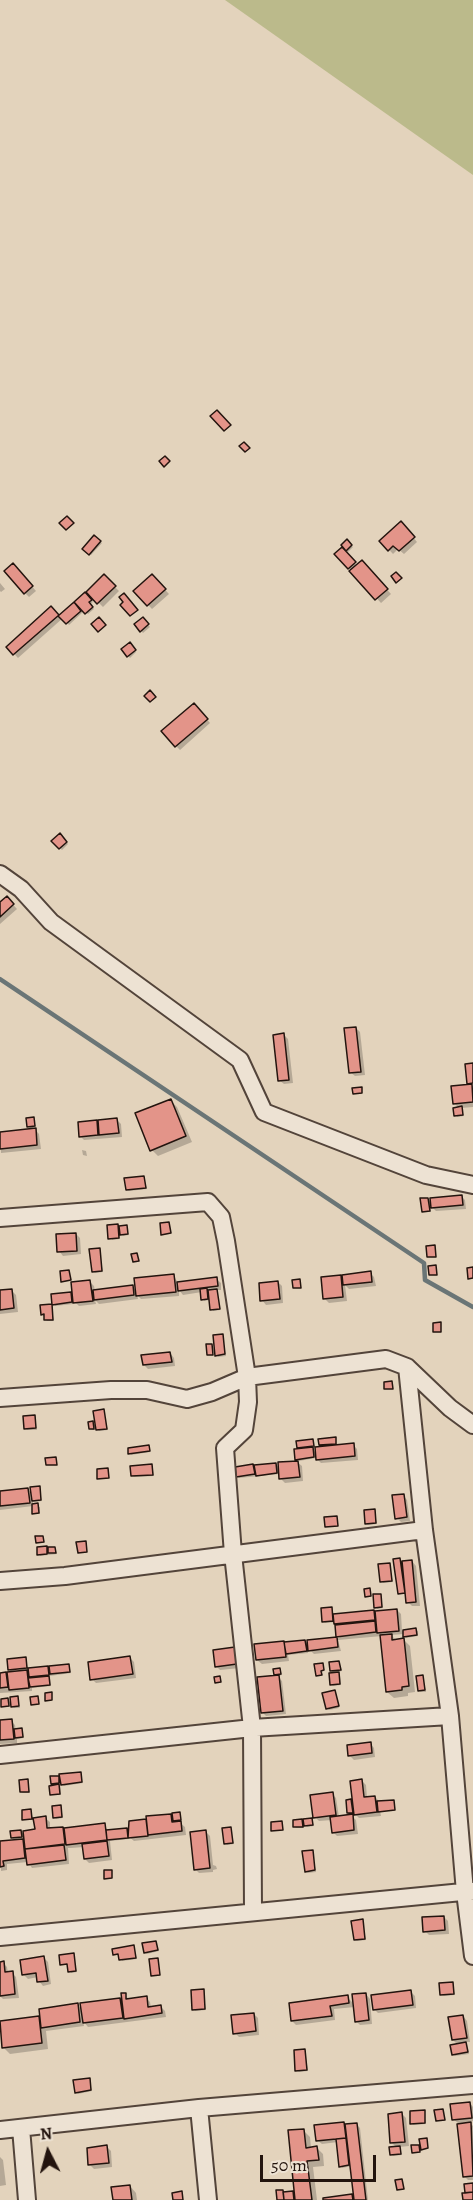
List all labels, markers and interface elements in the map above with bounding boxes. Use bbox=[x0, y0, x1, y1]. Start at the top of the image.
north arrow bbox=[18, 2122, 78, 2182]
text: N bbox=[39, 2123, 53, 2146]
scale bar bbox=[263, 2143, 378, 2181]
text: 50 m bbox=[271, 2153, 307, 2177]

